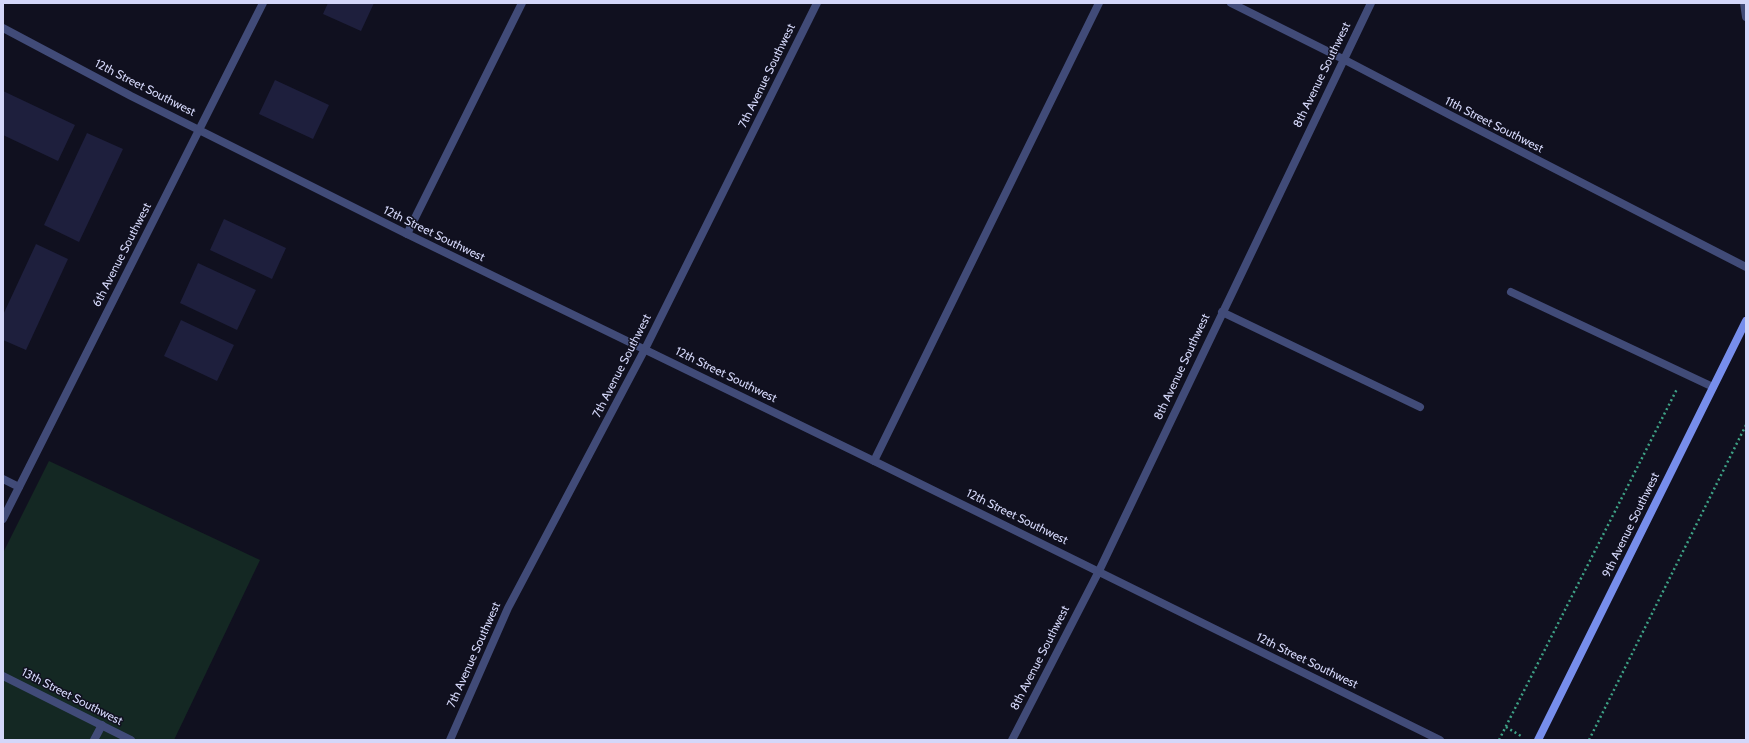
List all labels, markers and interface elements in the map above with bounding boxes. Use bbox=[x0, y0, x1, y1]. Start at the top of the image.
street label: 8th Avenue Southwest bbox=[1290, 20, 1354, 130]
street label: 7th Avenue Southwest bbox=[736, 22, 798, 130]
street label: 12th Street Southwest bbox=[92, 56, 198, 120]
street label: 11th Street Southwest bbox=[1442, 94, 1546, 156]
street label: 6th Avenue Southwest bbox=[89, 201, 155, 309]
street label: 12th Street Southwest bbox=[381, 203, 487, 265]
street label: 7th Avenue Southwest bbox=[590, 312, 654, 420]
street label: 8th Avenue Southwest bbox=[1151, 312, 1213, 422]
street label: 12th Street Southwest bbox=[673, 344, 779, 406]
street label: 9th Avenue Southwest bbox=[1599, 470, 1663, 580]
street label: 12th Street Southwest bbox=[964, 486, 1070, 548]
street label: 7th Avenue Southwest bbox=[444, 600, 504, 710]
street label: 8th Avenue Southwest bbox=[1007, 603, 1073, 713]
street label: 12th Street Southwest bbox=[1254, 630, 1360, 692]
street label: 13th Street Southwest bbox=[19, 665, 125, 729]

